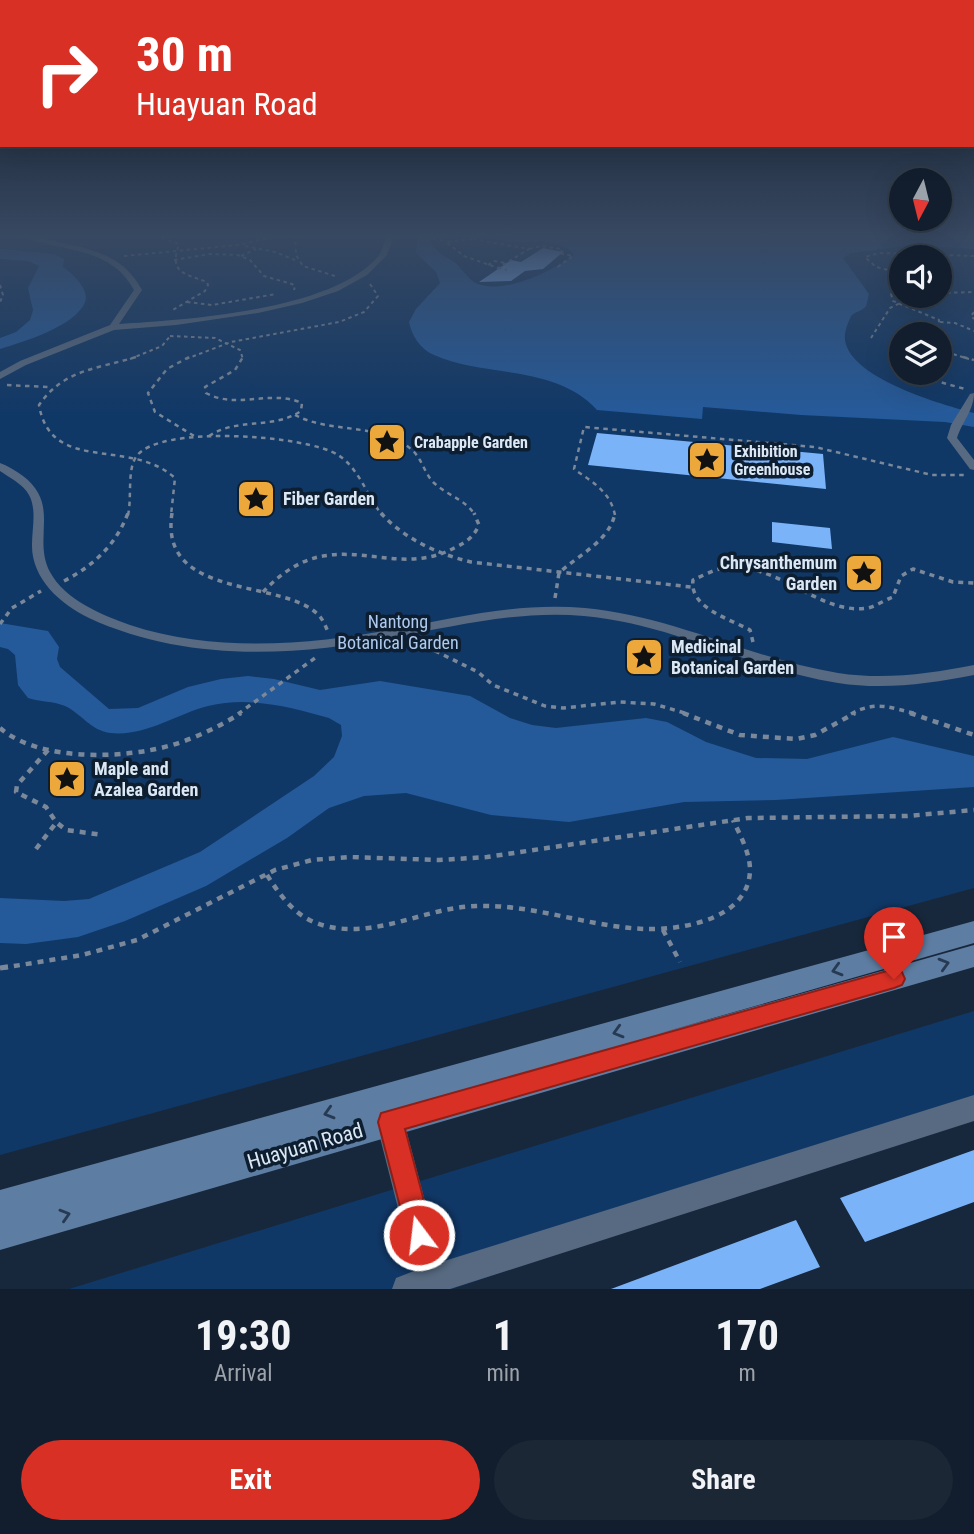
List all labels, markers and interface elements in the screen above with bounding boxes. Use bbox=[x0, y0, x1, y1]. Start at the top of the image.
text: 30 m bbox=[136, 26, 233, 83]
icon: right bbox=[21, 28, 112, 119]
text: Huayuan Road bbox=[136, 85, 318, 123]
north arrow bbox=[889, 168, 952, 231]
map controls bbox=[889, 168, 952, 385]
button: sound bbox=[889, 245, 952, 308]
button: layers bbox=[889, 322, 952, 385]
place icon: Crabapple Garden bbox=[366, 421, 408, 463]
place label: Crabapple Garden bbox=[414, 433, 528, 452]
place icon: Exhibition Greenhouse bbox=[686, 439, 728, 481]
place label: Exhibition Greenhouse bbox=[734, 442, 811, 479]
place icon: Fiber Garden bbox=[235, 478, 277, 520]
place label: Fiber Garden bbox=[283, 488, 375, 509]
place label: Chrysanthemum Garden bbox=[720, 552, 837, 594]
place icon: Chrysanthemum Garden bbox=[843, 552, 885, 594]
park label: Nantong Botanical Garden bbox=[337, 611, 459, 653]
place icon: Medicinal Botanical Garden bbox=[623, 636, 665, 678]
place label: Medicinal Botanical Garden bbox=[671, 636, 794, 678]
place icon: Maple and Azalea Garden bbox=[46, 758, 88, 800]
place label: Maple and Azalea Garden bbox=[94, 758, 198, 800]
pin bbox=[864, 907, 924, 979]
icon: arrive bbox=[875, 918, 913, 956]
one-way arrow bbox=[938, 958, 950, 973]
one-way arrow bbox=[832, 962, 844, 977]
one-way arrow bbox=[613, 1023, 625, 1038]
one-way arrow bbox=[323, 1105, 335, 1119]
street label: Huayuan Road bbox=[244, 1118, 366, 1174]
position arrow bbox=[382, 1198, 456, 1272]
one-way arrow bbox=[59, 1208, 71, 1223]
text: 19:30 bbox=[195, 1311, 291, 1360]
text: 1 bbox=[493, 1311, 514, 1360]
text: 170 bbox=[715, 1311, 779, 1360]
text: Arrival bbox=[214, 1360, 272, 1387]
text: min bbox=[486, 1360, 520, 1387]
text: m bbox=[738, 1360, 756, 1387]
button: Exit bbox=[21, 1440, 480, 1520]
button: Share bbox=[494, 1440, 953, 1520]

